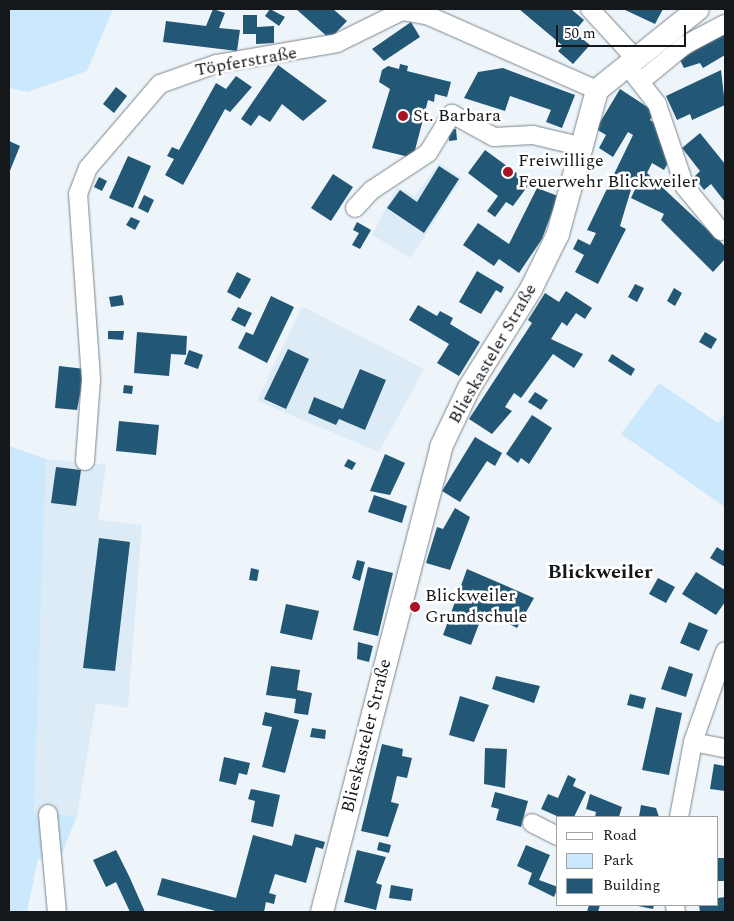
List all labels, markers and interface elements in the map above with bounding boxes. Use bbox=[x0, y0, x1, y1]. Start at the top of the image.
scale bar bbox=[559, 15, 689, 47]
text: 50 m bbox=[564, 22, 596, 45]
street label: Töpferstraße bbox=[193, 42, 299, 82]
place label: St. Barbara bbox=[413, 105, 501, 127]
marker: St. Barbara bbox=[397, 110, 409, 122]
place label: Freiwillige Feuerwehr Blickweiler bbox=[518, 151, 698, 193]
marker: Freiwillige Feuerwehr Blickweiler bbox=[502, 166, 514, 178]
street label: Blieskasteler Straße bbox=[444, 280, 542, 428]
district label: Blickweiler bbox=[548, 560, 652, 584]
place label: Blickweiler Grundschule bbox=[425, 586, 528, 628]
marker: Blickweiler Grundschule bbox=[409, 601, 421, 613]
street label: Blieskasteler Straße bbox=[337, 657, 397, 815]
legend bbox=[556, 816, 719, 906]
text: Road bbox=[603, 824, 637, 847]
text: Park bbox=[603, 849, 634, 872]
text: Building bbox=[603, 874, 660, 897]

